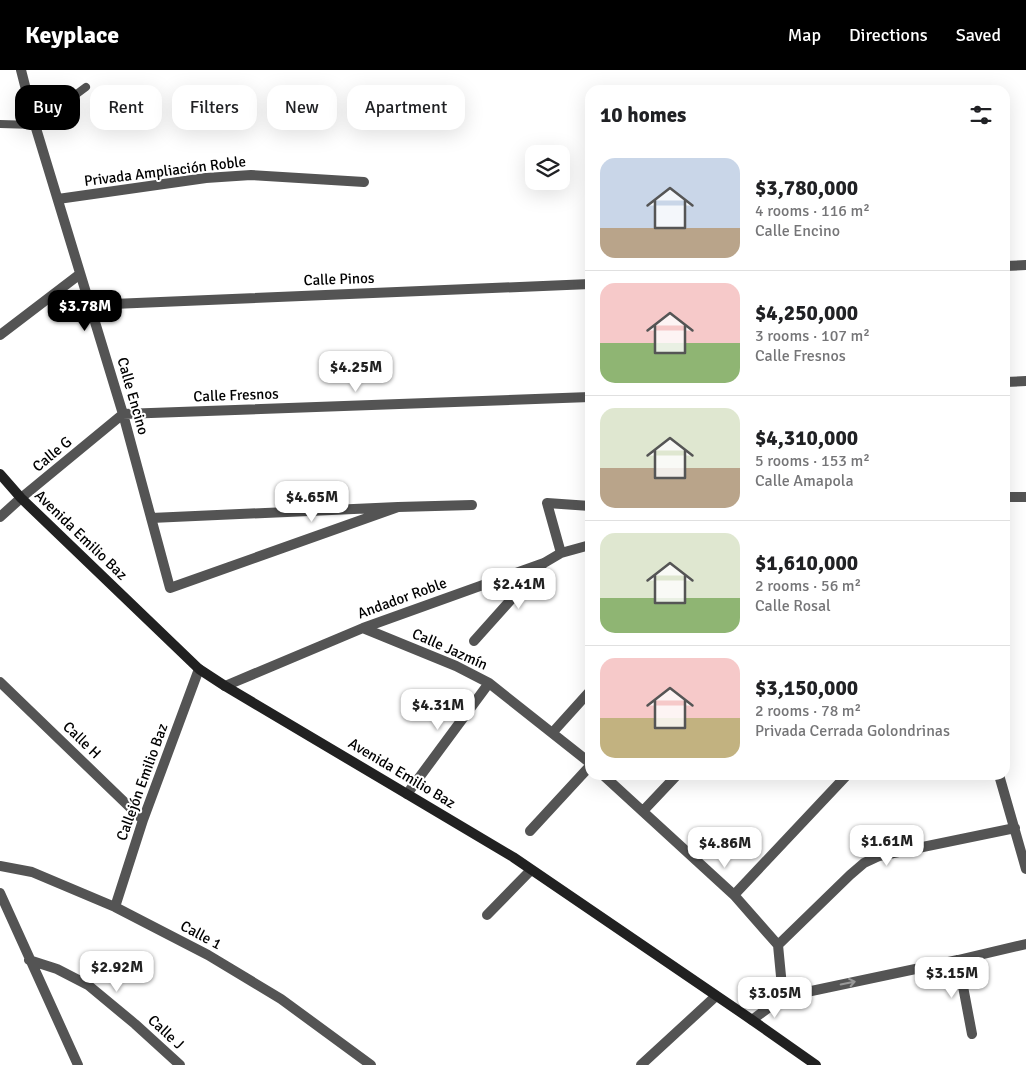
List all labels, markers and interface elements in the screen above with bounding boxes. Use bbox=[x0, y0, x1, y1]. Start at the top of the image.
text: Keyplace bbox=[25, 20, 119, 50]
text: Map bbox=[788, 24, 821, 46]
text: Directions bbox=[849, 24, 928, 46]
text: Saved bbox=[956, 24, 1001, 46]
chip: Buy bbox=[15, 85, 80, 130]
chip: Rent bbox=[90, 85, 162, 130]
chip: Filters bbox=[172, 85, 257, 130]
chip: New bbox=[267, 85, 337, 130]
chip: Apartment bbox=[347, 85, 465, 130]
icon: filters bbox=[967, 101, 995, 129]
text: 10 homes bbox=[600, 102, 686, 128]
map controls bbox=[525, 145, 570, 190]
button: layers bbox=[525, 145, 570, 190]
street label: Privada Ampliación Roble bbox=[83, 152, 247, 190]
text: $3,780,000 bbox=[755, 175, 858, 201]
icon: home bbox=[640, 178, 700, 238]
text: 4 rooms · 116 m² bbox=[755, 201, 870, 221]
text: Calle Encino bbox=[755, 221, 840, 241]
street label: Calle Pinos bbox=[303, 269, 375, 289]
pin: $3.78M bbox=[44, 290, 126, 332]
text: $3.78M bbox=[59, 296, 111, 316]
text: $4,250,000 bbox=[755, 300, 858, 326]
icon: home bbox=[640, 303, 700, 363]
text: 3 rooms · 107 m² bbox=[755, 326, 870, 346]
text: Calle Fresnos bbox=[755, 346, 846, 366]
pin: $4.25M bbox=[315, 350, 397, 393]
street label: Calle Encino bbox=[113, 355, 153, 437]
text: $4.25M bbox=[330, 357, 382, 377]
street label: Calle Fresnos bbox=[193, 385, 279, 405]
text: $4,310,000 bbox=[755, 425, 858, 451]
icon: home bbox=[640, 428, 700, 488]
street label: Calle G bbox=[29, 432, 75, 476]
text: 5 rooms · 153 m² bbox=[755, 451, 870, 471]
text: Calle Amapola bbox=[755, 471, 854, 491]
pin: $4.65M bbox=[271, 480, 353, 523]
street label: Avenida Emilio Baz bbox=[31, 486, 131, 584]
text: $4.65M bbox=[286, 487, 338, 507]
text: $1,610,000 bbox=[755, 550, 858, 576]
icon: home bbox=[640, 553, 700, 613]
pin: $2.41M bbox=[478, 568, 560, 610]
street label: Andador Roble bbox=[355, 574, 449, 622]
text: $2.41M bbox=[493, 574, 545, 594]
text: 2 rooms · 56 m² bbox=[755, 576, 861, 596]
text: Calle Rosal bbox=[755, 596, 831, 616]
street label: Calle Jazmín bbox=[409, 624, 491, 674]
text: $3,150,000 bbox=[755, 675, 858, 701]
icon: home bbox=[640, 678, 700, 738]
pin: $4.31M bbox=[397, 688, 479, 731]
text: $4.31M bbox=[412, 695, 464, 715]
text: 2 rooms · 78 m² bbox=[755, 701, 861, 721]
street label: Calle H bbox=[59, 718, 105, 762]
street label: Callejón Emilio Baz bbox=[112, 721, 172, 843]
text: Privada Cerrada Golondrinas bbox=[755, 721, 950, 741]
street label: Avenida Emilio Baz bbox=[345, 734, 459, 812]
pin: $1.61M bbox=[846, 824, 928, 867]
pin: $4.86M bbox=[684, 826, 766, 869]
text: $1.61M bbox=[861, 831, 913, 851]
text: $4.86M bbox=[699, 833, 751, 853]
street label: Calle 1 bbox=[177, 917, 225, 953]
pin: $2.92M bbox=[76, 950, 158, 993]
pin: $3.15M bbox=[911, 956, 993, 999]
text: $2.92M bbox=[91, 957, 143, 977]
text: $3.15M bbox=[926, 963, 978, 983]
pin: $3.05M bbox=[734, 976, 816, 1019]
one-way arrow bbox=[840, 978, 856, 988]
text: $3.05M bbox=[749, 983, 801, 1003]
street label: Calle J bbox=[144, 1011, 188, 1053]

